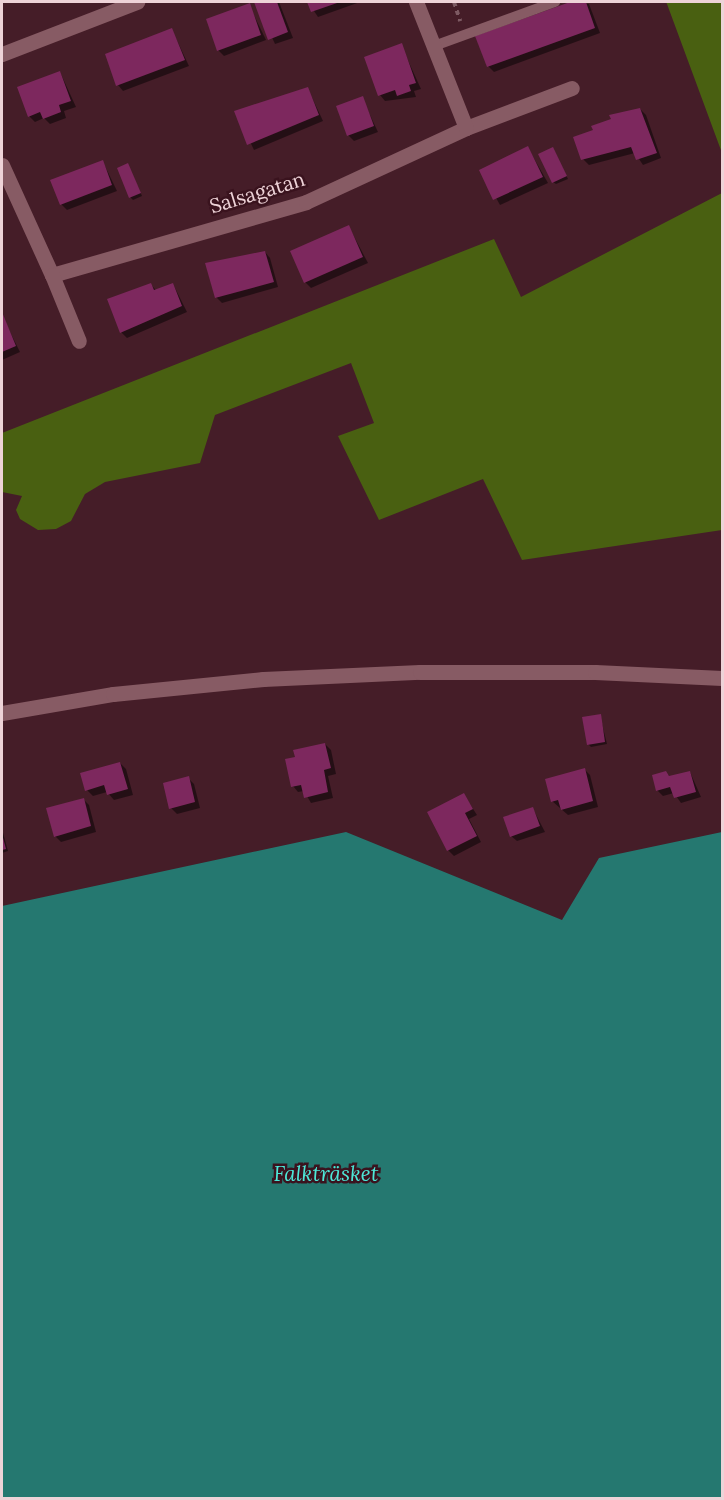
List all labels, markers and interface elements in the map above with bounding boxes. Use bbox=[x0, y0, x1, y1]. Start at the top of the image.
street label: Salsagatan bbox=[207, 166, 307, 218]
water label: Falkträsket bbox=[274, 1161, 378, 1187]

